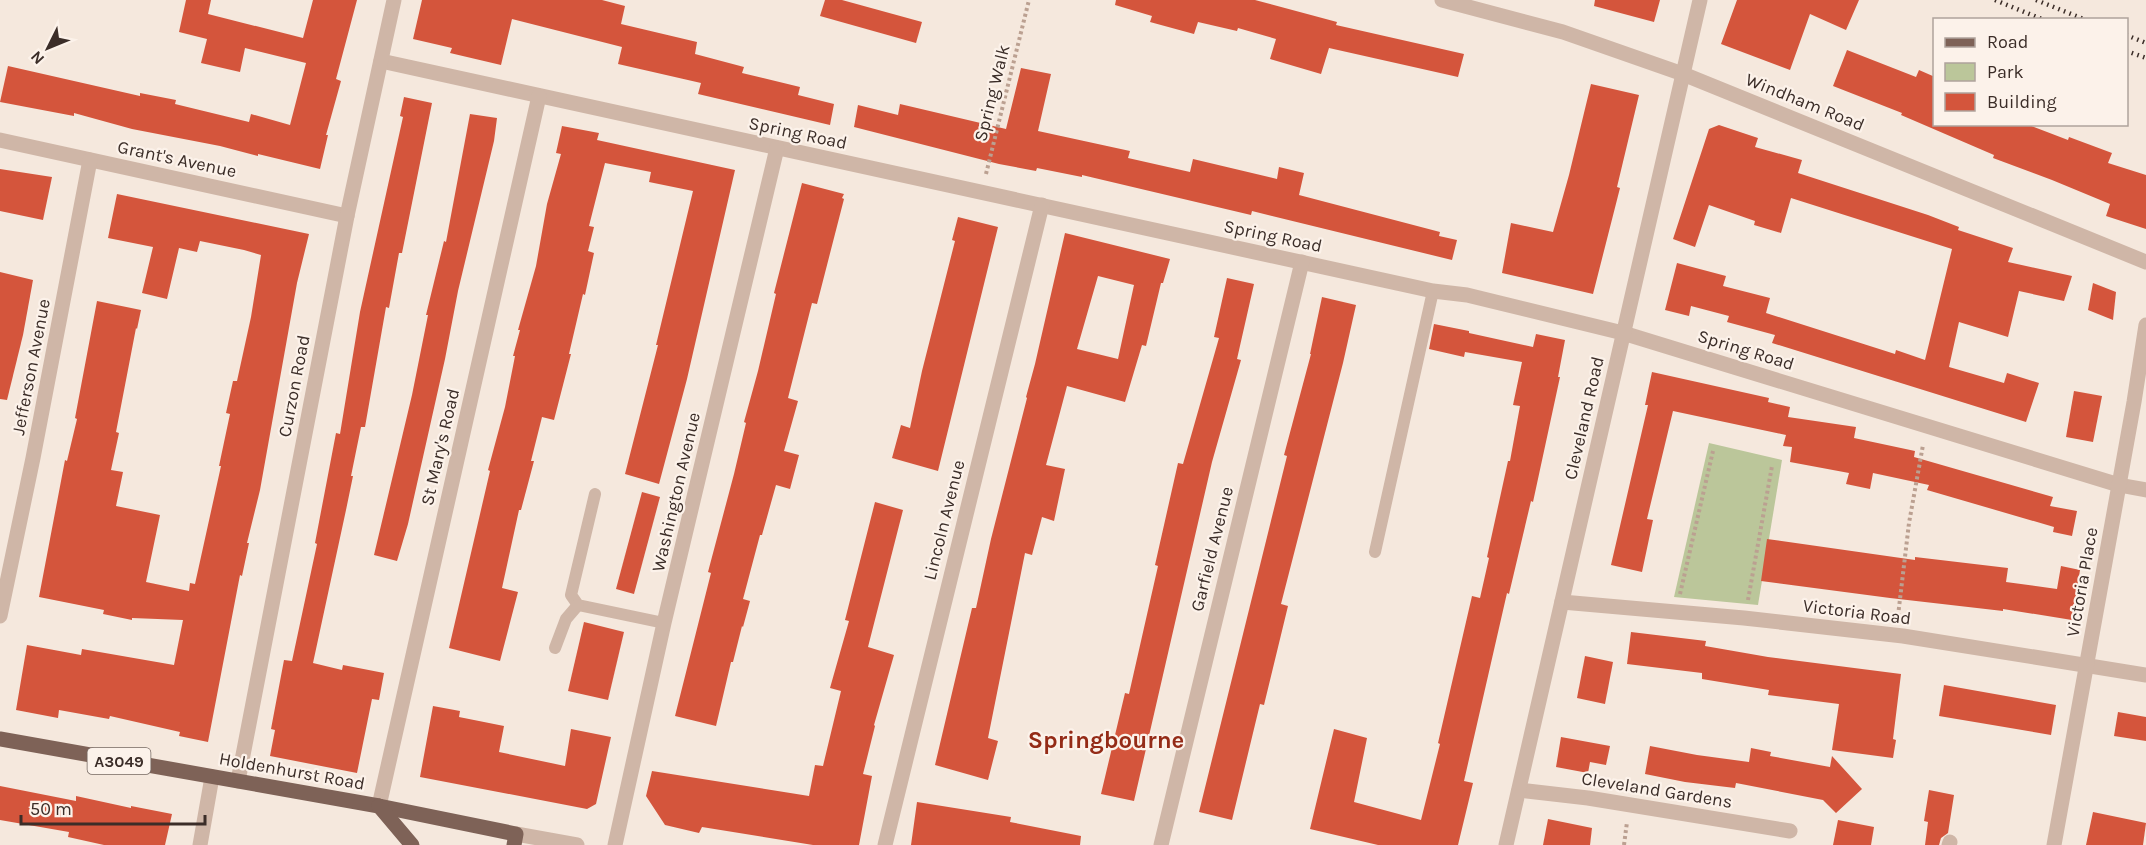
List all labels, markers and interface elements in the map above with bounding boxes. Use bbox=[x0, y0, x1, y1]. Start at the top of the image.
north arrow bbox=[18, 18, 78, 78]
legend bbox=[1933, 18, 2128, 126]
text: Road bbox=[1987, 31, 2028, 53]
street label: Spring Walk bbox=[969, 42, 1015, 144]
text: N bbox=[27, 47, 48, 69]
text: Park bbox=[1987, 61, 2024, 83]
street label: Windham Road bbox=[1742, 68, 1868, 136]
text: Building bbox=[1987, 91, 2057, 113]
street label: Spring Road bbox=[747, 112, 849, 154]
street label: Grant's Avenue bbox=[116, 136, 238, 182]
street label: Spring Road bbox=[1222, 215, 1324, 257]
street label: Jefferson Avenue bbox=[7, 297, 55, 437]
street label: Spring Road bbox=[1695, 325, 1797, 375]
street label: Curzon Road bbox=[273, 333, 315, 439]
street label: Cleveland Road bbox=[1559, 354, 1609, 482]
street label: St Mary's Road bbox=[416, 386, 464, 508]
street label: Washington Avenue bbox=[647, 410, 705, 574]
street label: Lincoln Avenue bbox=[918, 458, 970, 582]
street label: Garfield Avenue bbox=[1186, 484, 1238, 614]
street label: Victoria Place bbox=[2062, 525, 2102, 639]
street label: Victoria Road bbox=[1802, 594, 1912, 630]
district label: Springbourne bbox=[1028, 726, 1184, 754]
street label: Holdenhurst Road bbox=[217, 747, 367, 795]
road number: A3049 bbox=[88, 748, 150, 774]
street label: Cleveland Gardens bbox=[1580, 767, 1734, 813]
scale bar bbox=[21, 788, 206, 826]
text: 50 m bbox=[30, 798, 72, 820]

